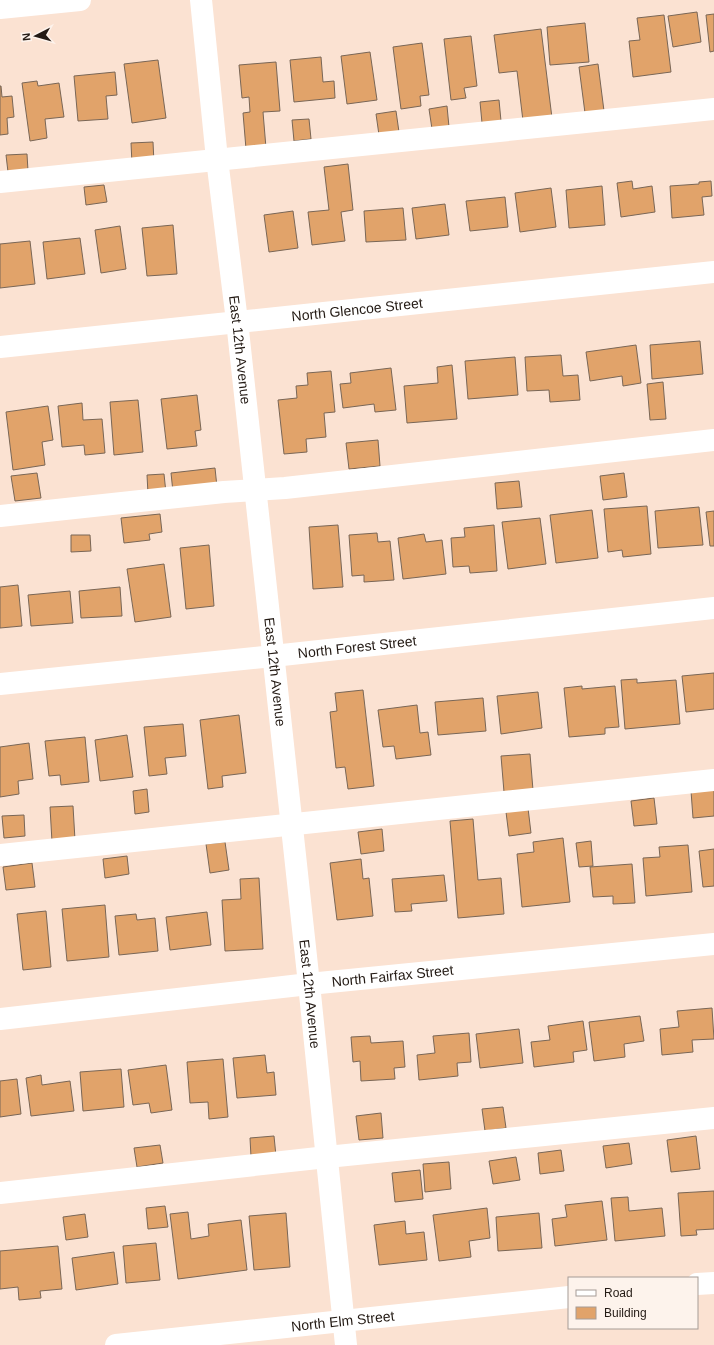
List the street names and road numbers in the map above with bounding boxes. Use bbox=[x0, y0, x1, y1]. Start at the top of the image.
street label: East 12th Avenue bbox=[226, 294, 254, 405]
street label: North Glencoe Street bbox=[291, 295, 423, 324]
street label: East 12th Avenue bbox=[261, 617, 289, 727]
street label: North Forest Street bbox=[297, 632, 417, 661]
street label: East 12th Avenue bbox=[296, 939, 324, 1050]
street label: North Fairfax Street bbox=[331, 962, 454, 990]
street label: North Elm Street bbox=[290, 1308, 395, 1334]

